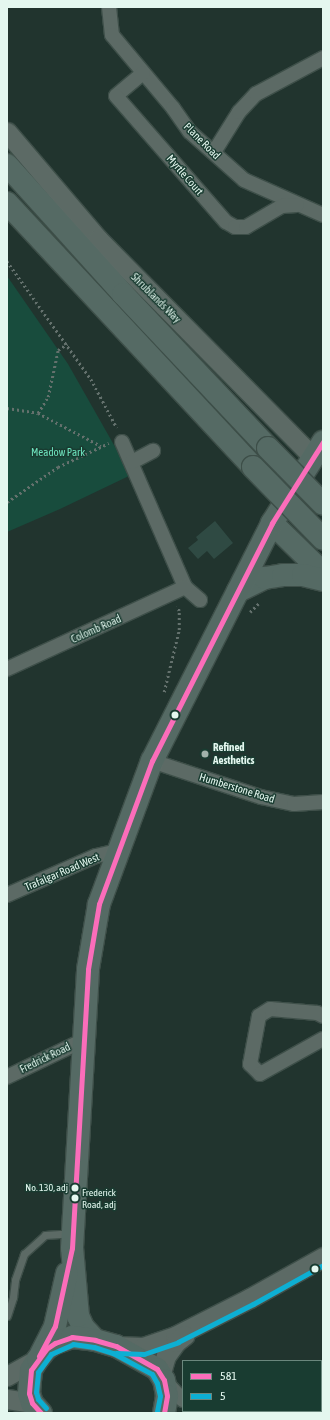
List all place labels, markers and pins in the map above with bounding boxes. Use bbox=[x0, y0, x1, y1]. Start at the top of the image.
unlabelled marker bbox=[170, 710, 180, 720]
place label: Refined Aesthetics bbox=[213, 741, 254, 767]
marker: Refined Aesthetics bbox=[200, 749, 210, 759]
place label: No. 130, adj bbox=[25, 1182, 68, 1194]
marker: No. 130, adj bbox=[70, 1183, 80, 1193]
place label: Frederick Road, adj bbox=[82, 1186, 116, 1210]
marker: Frederick Road, adj bbox=[70, 1193, 80, 1203]
unlabelled marker bbox=[310, 1264, 320, 1274]

